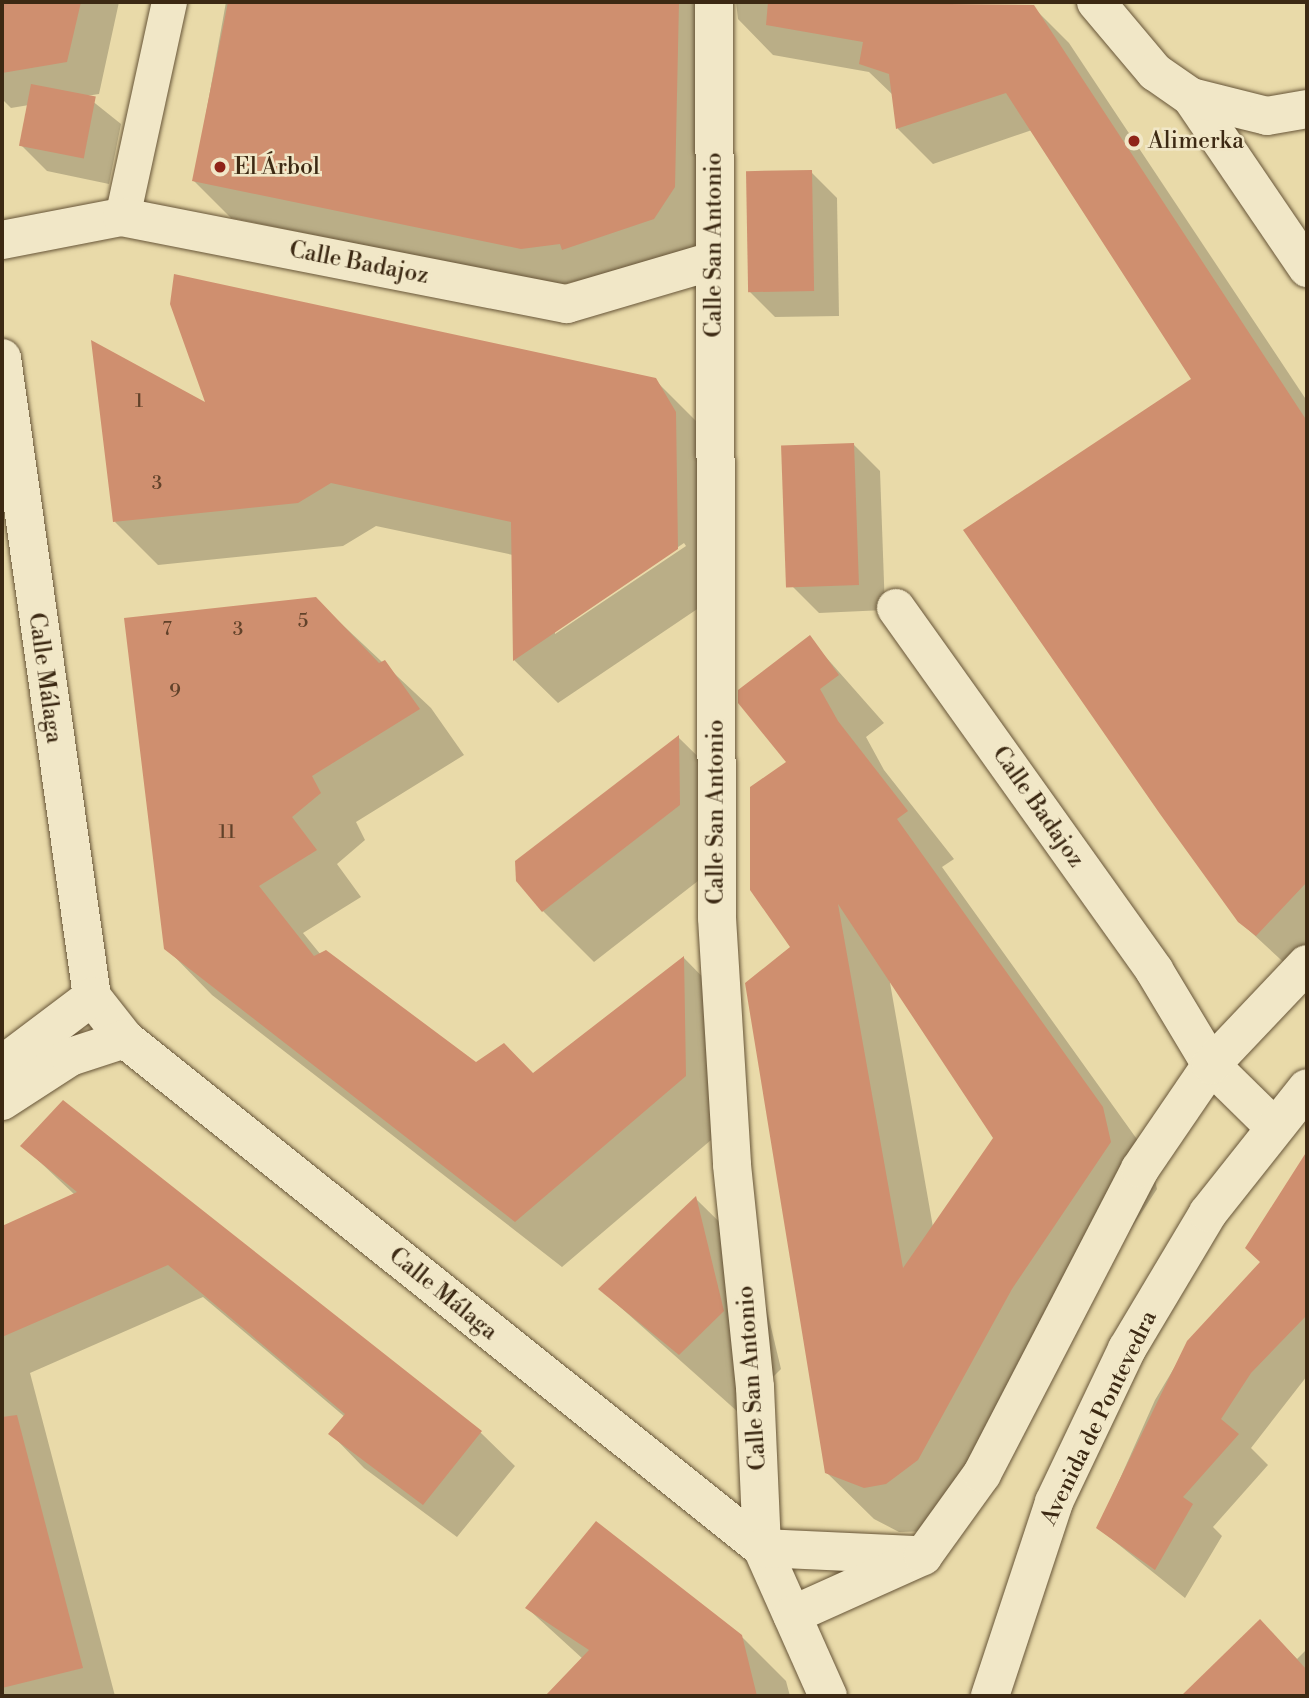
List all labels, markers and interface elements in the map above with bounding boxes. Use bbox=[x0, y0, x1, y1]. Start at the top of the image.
place label: Alimerka bbox=[1148, 127, 1244, 155]
marker: Alimerka bbox=[1126, 133, 1142, 149]
street label: Calle San Antonio bbox=[700, 152, 728, 338]
place label: El Árbol bbox=[234, 153, 320, 181]
marker: El Árbol bbox=[212, 159, 228, 175]
street label: Calle Badajoz bbox=[287, 236, 431, 290]
house number: 1 bbox=[135, 391, 143, 413]
house number: 3 bbox=[152, 473, 162, 495]
street label: Calle Málaga bbox=[22, 611, 68, 745]
house number: 5 bbox=[298, 611, 308, 633]
house number: 7 bbox=[162, 619, 172, 641]
house number: 3 bbox=[233, 619, 243, 641]
house number: 9 bbox=[169, 681, 181, 703]
street label: Calle San Antonio bbox=[702, 719, 730, 905]
street label: Calle Badajoz bbox=[986, 741, 1090, 873]
house number: 11 bbox=[219, 822, 235, 844]
street label: Calle Málaga bbox=[383, 1242, 503, 1346]
street label: Calle San Antonio bbox=[732, 1285, 772, 1471]
street label: Avenida de Pontevedra bbox=[1035, 1306, 1163, 1530]

